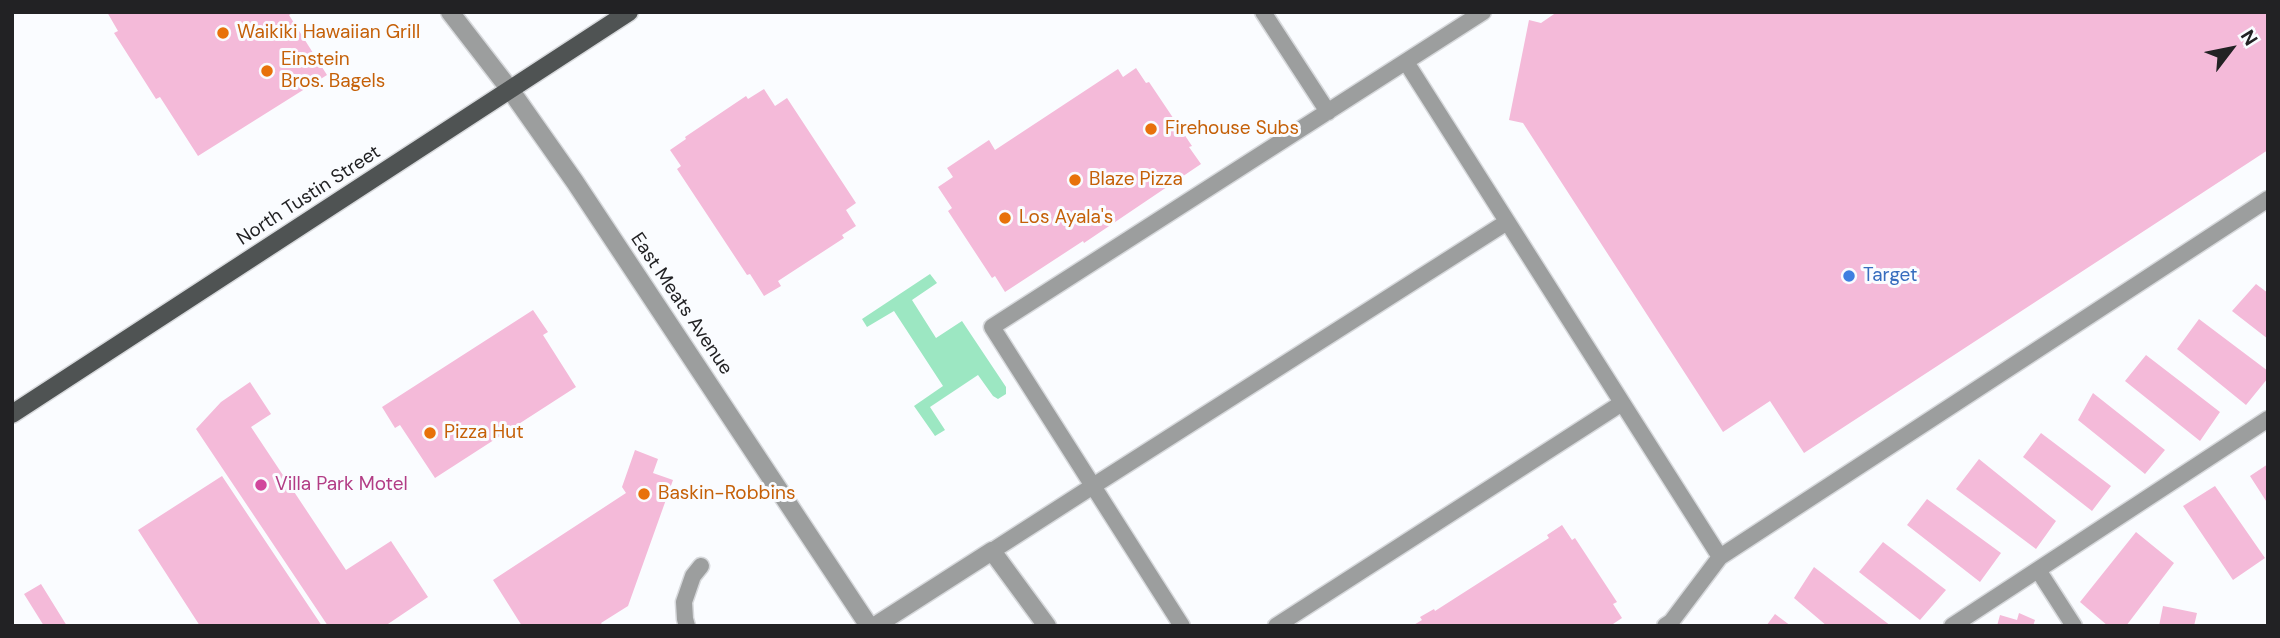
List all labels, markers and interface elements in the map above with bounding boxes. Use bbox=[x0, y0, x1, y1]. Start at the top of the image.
north arrow bbox=[2196, 14, 2266, 84]
place label: Waikiki Hawaiian Grill bbox=[237, 22, 420, 44]
marker: Waikiki Hawaiian Grill bbox=[215, 25, 231, 41]
text: N bbox=[2235, 25, 2264, 50]
place label: Einstein Bros. Bagels bbox=[281, 49, 385, 93]
marker: Einstein Bros. Bagels bbox=[259, 63, 275, 79]
place label: Firehouse Subs bbox=[1165, 118, 1299, 140]
marker: Firehouse Subs bbox=[1143, 121, 1159, 137]
street label: North Tustin Street bbox=[233, 141, 385, 251]
place label: Blaze Pizza bbox=[1089, 169, 1183, 191]
marker: Blaze Pizza bbox=[1067, 172, 1083, 188]
place label: Los Ayala's bbox=[1019, 207, 1113, 229]
marker: Los Ayala's bbox=[997, 210, 1013, 226]
street label: East Meats Avenue bbox=[625, 229, 737, 379]
place label: Target bbox=[1863, 265, 1918, 287]
marker: Target bbox=[1841, 268, 1857, 284]
place label: Pizza Hut bbox=[444, 422, 524, 444]
marker: Pizza Hut bbox=[422, 425, 438, 441]
place label: Villa Park Motel bbox=[275, 474, 408, 496]
marker: Villa Park Motel bbox=[253, 477, 269, 493]
place label: Baskin-Robbins bbox=[658, 483, 795, 505]
marker: Baskin-Robbins bbox=[636, 486, 652, 502]

